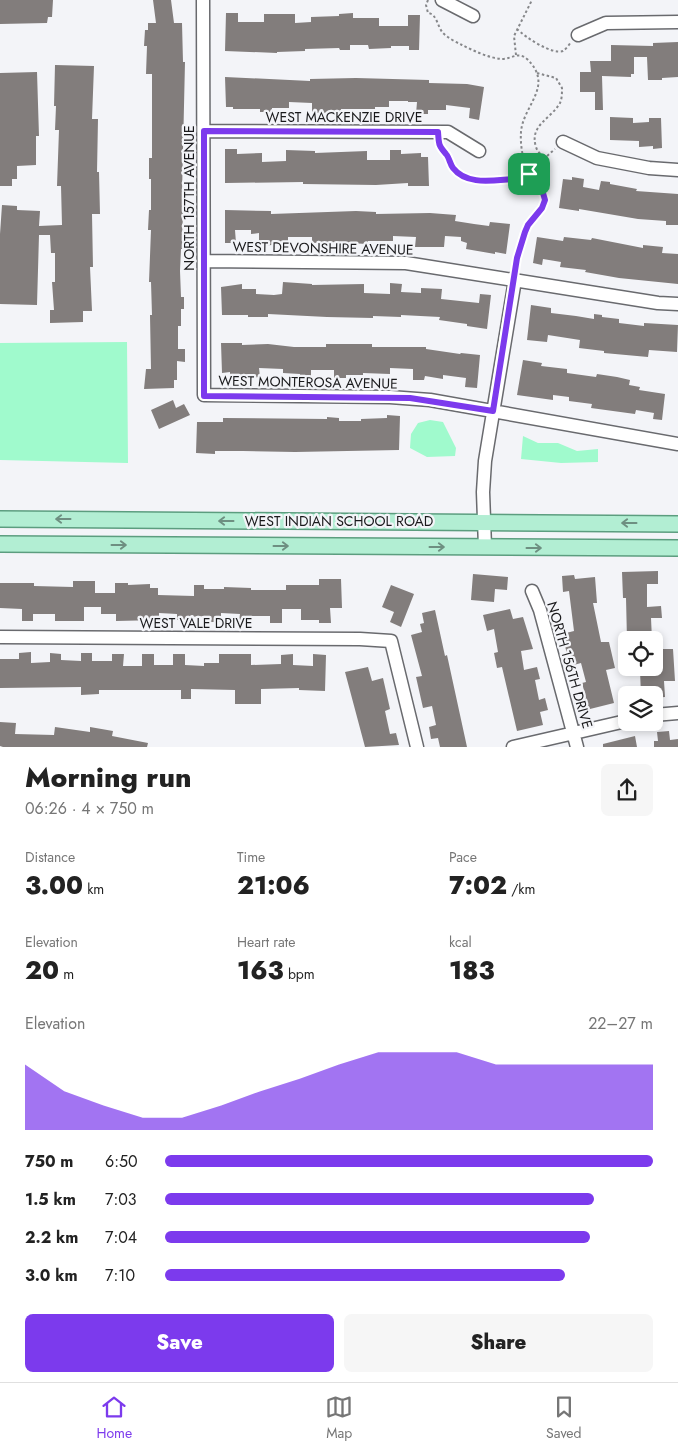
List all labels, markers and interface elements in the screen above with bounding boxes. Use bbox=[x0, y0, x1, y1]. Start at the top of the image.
street label: WEST MACKENZIE DRIVE bbox=[266, 107, 422, 127]
street label: NORTH 157TH AVENUE bbox=[179, 125, 199, 271]
pin bbox=[508, 153, 550, 195]
icon: arrive bbox=[515, 160, 543, 188]
street label: WEST DEVONSHIRE AVENUE bbox=[232, 236, 414, 260]
street label: WEST MONTEROSA AVENUE bbox=[218, 370, 398, 394]
street label: WEST INDIAN SCHOOL ROAD bbox=[245, 511, 433, 531]
one-way arrow bbox=[55, 514, 72, 524]
one-way arrow bbox=[218, 516, 234, 525]
one-way arrow bbox=[622, 518, 638, 528]
one-way arrow bbox=[110, 540, 126, 550]
one-way arrow bbox=[272, 541, 289, 551]
one-way arrow bbox=[429, 542, 445, 552]
one-way arrow bbox=[526, 543, 542, 553]
street label: NORTH 156TH DRIVE bbox=[542, 599, 598, 731]
street label: WEST VALE DRIVE bbox=[140, 613, 252, 633]
map controls bbox=[618, 631, 663, 731]
button: locate bbox=[618, 631, 663, 676]
button: layers bbox=[618, 686, 663, 731]
text: Morning run bbox=[25, 757, 191, 798]
button: share bbox=[601, 764, 653, 816]
text: 06:26 · 4 × 750 m bbox=[25, 797, 154, 820]
text: Distance bbox=[25, 847, 75, 867]
text: Time bbox=[237, 847, 265, 867]
text: Pace bbox=[449, 847, 477, 867]
text: 3.00 bbox=[25, 867, 83, 903]
text: 21:06 bbox=[237, 867, 310, 903]
text: 7:02 bbox=[449, 867, 507, 903]
text: km bbox=[83, 879, 104, 899]
text: /km bbox=[507, 879, 535, 899]
text: Elevation bbox=[25, 932, 78, 952]
text: Heart rate bbox=[237, 932, 295, 952]
text: kcal bbox=[449, 932, 472, 952]
text: 20 bbox=[25, 952, 59, 988]
text: 163 bbox=[237, 952, 284, 988]
text: 183 bbox=[449, 952, 495, 988]
text: m bbox=[59, 964, 74, 984]
text: bpm bbox=[284, 964, 315, 984]
text: Elevation bbox=[25, 1012, 85, 1035]
text: 22–27 m bbox=[588, 1012, 653, 1035]
text: 750 m bbox=[25, 1150, 73, 1173]
text: 6:50 bbox=[105, 1150, 138, 1173]
text: 1.5 km bbox=[25, 1188, 76, 1211]
text: 7:03 bbox=[105, 1188, 137, 1211]
text: 2.2 km bbox=[25, 1226, 78, 1249]
text: 7:04 bbox=[105, 1226, 137, 1249]
text: 3.0 km bbox=[25, 1264, 78, 1287]
text: 7:10 bbox=[105, 1264, 135, 1287]
button: Save bbox=[25, 1314, 334, 1372]
button: Share bbox=[344, 1314, 653, 1372]
tab: Home bbox=[96, 1393, 132, 1443]
tab: Map bbox=[325, 1393, 353, 1443]
tab: Saved bbox=[546, 1393, 582, 1443]

